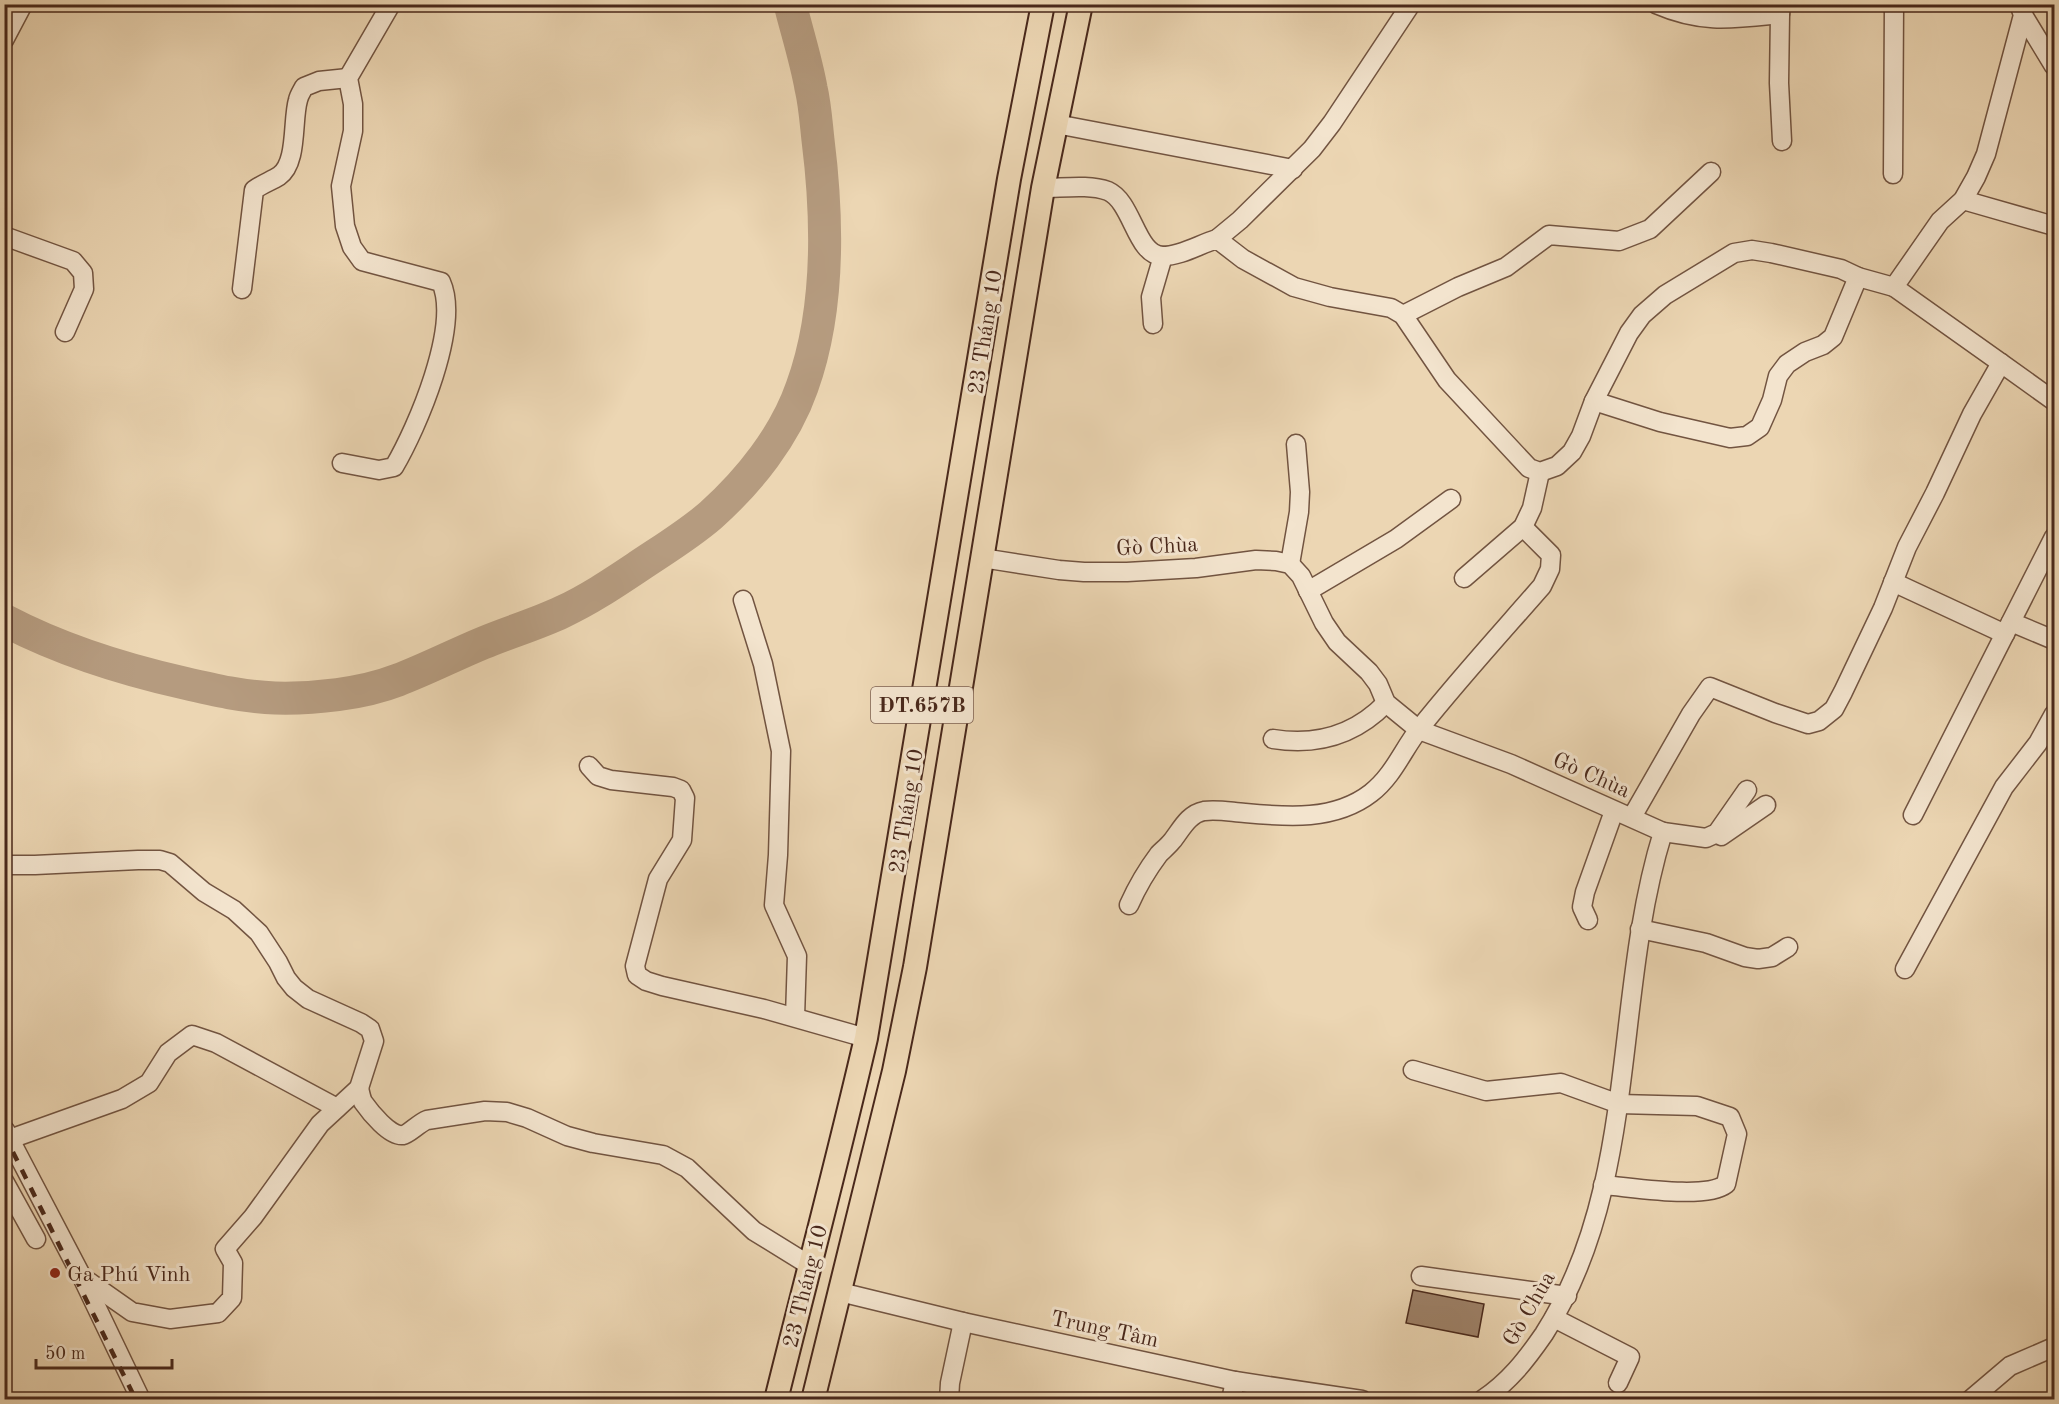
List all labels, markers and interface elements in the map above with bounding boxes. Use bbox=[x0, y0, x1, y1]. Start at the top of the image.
street label: 23 Tháng 10 bbox=[965, 269, 1007, 396]
street label: Gò Chùa bbox=[1115, 534, 1199, 560]
road number: ĐT.657B bbox=[871, 687, 973, 723]
street label: 23 Tháng 10 bbox=[886, 748, 928, 875]
street label: Gò Chùa bbox=[1549, 749, 1633, 803]
street label: 23 Tháng 10 bbox=[780, 1223, 832, 1350]
place label: Ga Phú Vinh bbox=[67, 1264, 191, 1286]
marker: Ga Phú Vinh bbox=[48, 1266, 62, 1280]
street label: Gò Chùa bbox=[1500, 1268, 1560, 1350]
street label: Trung Tâm bbox=[1049, 1308, 1161, 1352]
scale bar bbox=[36, 1332, 172, 1370]
text: 50 m bbox=[45, 1345, 85, 1363]

